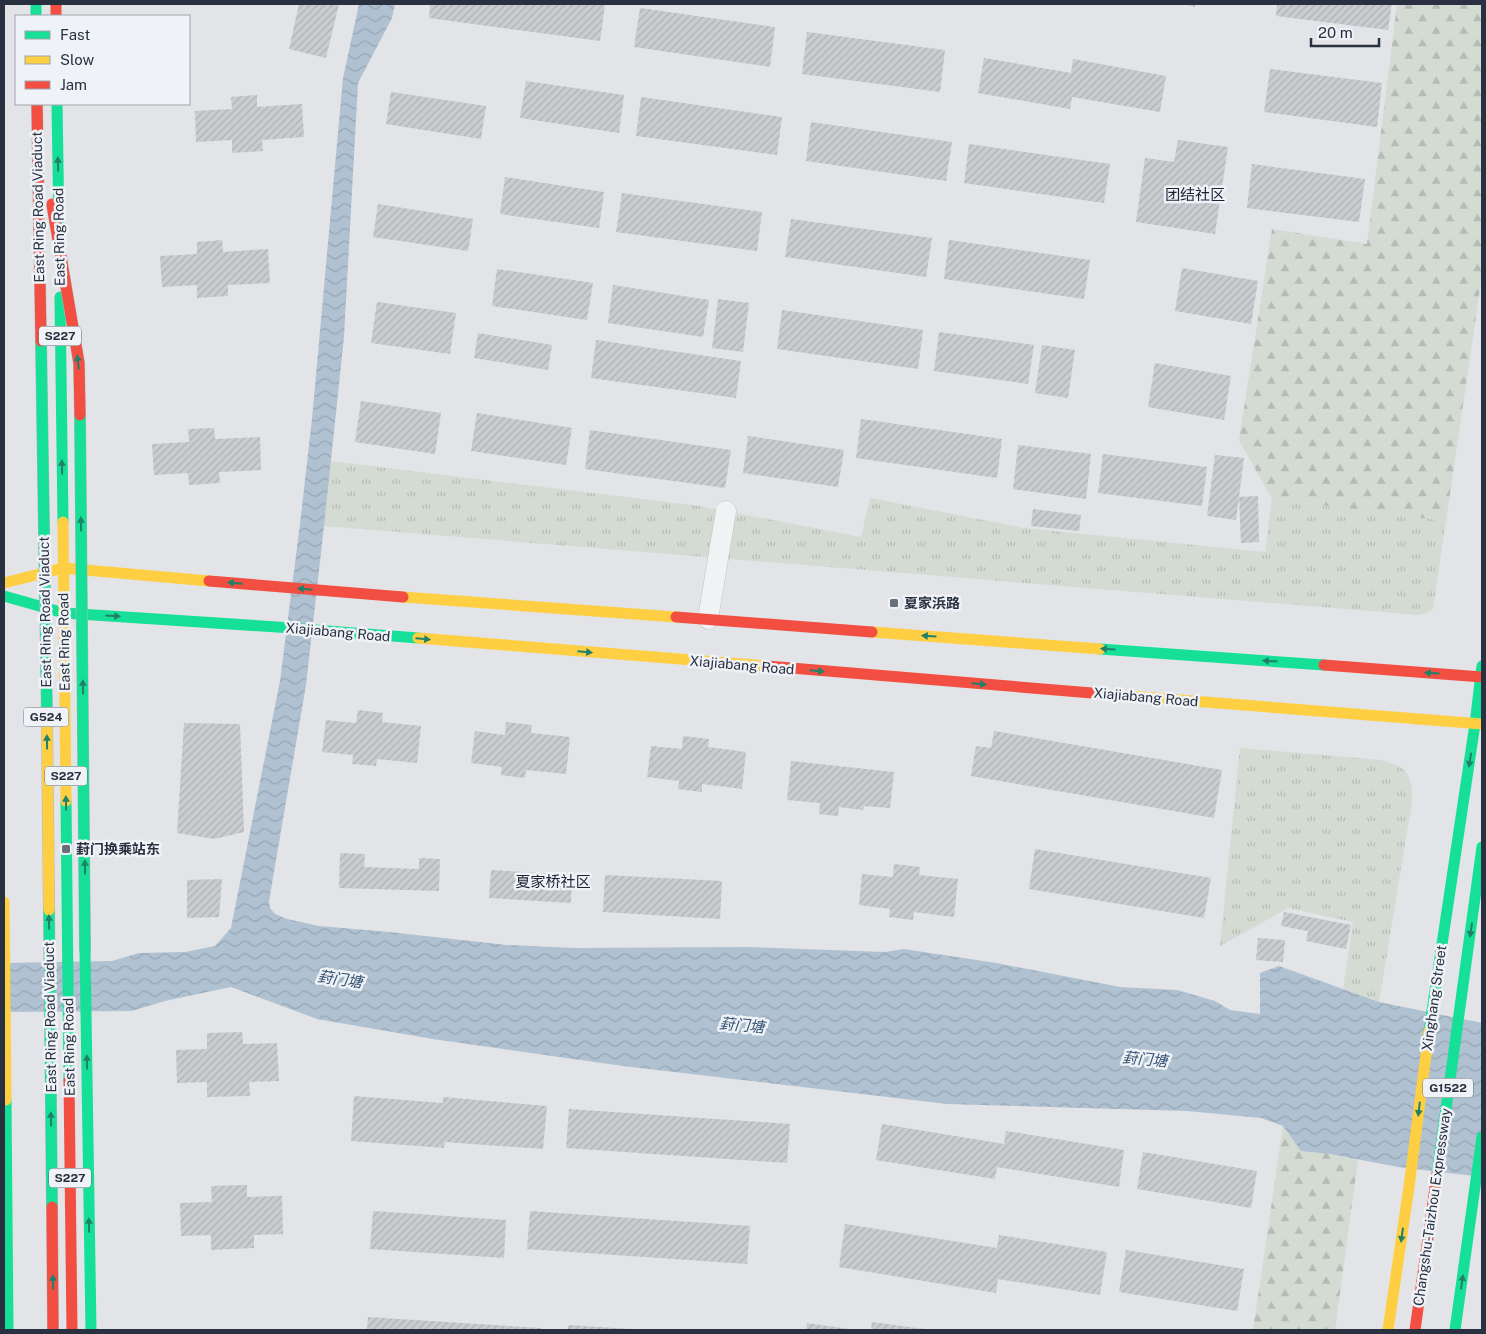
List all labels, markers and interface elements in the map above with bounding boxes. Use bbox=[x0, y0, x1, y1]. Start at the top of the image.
legend bbox=[15, 15, 190, 105]
scale bar bbox=[1311, 15, 1378, 47]
text: 20 m bbox=[1318, 24, 1353, 41]
text: Fast bbox=[60, 26, 90, 43]
text: Slow bbox=[60, 51, 95, 68]
text: Jam bbox=[60, 76, 87, 93]
street label: East Ring Road Viaduct bbox=[29, 131, 47, 283]
one-way arrow bbox=[54, 156, 62, 172]
district label: 团结社区 bbox=[1165, 186, 1225, 203]
street label: East Ring Road bbox=[50, 188, 68, 286]
road number: S227 bbox=[39, 326, 81, 346]
one-way arrow bbox=[74, 353, 82, 369]
one-way arrow bbox=[58, 458, 66, 474]
one-way arrow bbox=[77, 516, 85, 532]
street label: East Ring Road Viaduct bbox=[36, 536, 54, 688]
one-way arrow bbox=[227, 579, 243, 587]
one-way arrow bbox=[297, 585, 313, 593]
street label: East Ring Road bbox=[55, 593, 73, 691]
place label: 夏家浜路 bbox=[904, 595, 960, 611]
marker: 夏家浜路 bbox=[888, 597, 900, 609]
one-way arrow bbox=[105, 613, 121, 621]
street label: Xiajiabang Road bbox=[285, 619, 391, 645]
one-way arrow bbox=[920, 631, 936, 639]
one-way arrow bbox=[415, 636, 431, 644]
one-way arrow bbox=[1100, 645, 1116, 653]
one-way arrow bbox=[577, 649, 593, 657]
street label: Xiajiabang Road bbox=[689, 652, 795, 678]
one-way arrow bbox=[1262, 657, 1278, 665]
one-way arrow bbox=[809, 667, 825, 675]
one-way arrow bbox=[1424, 669, 1440, 677]
one-way arrow bbox=[78, 678, 86, 694]
one-way arrow bbox=[971, 680, 987, 688]
street label: Xiajiabang Road bbox=[1093, 684, 1199, 710]
road number: G524 bbox=[23, 708, 68, 726]
one-way arrow bbox=[43, 733, 51, 749]
one-way arrow bbox=[1465, 752, 1473, 768]
road number: S227 bbox=[45, 766, 87, 786]
one-way arrow bbox=[62, 794, 70, 810]
place label: 葑门换乘站东 bbox=[76, 841, 160, 857]
marker: 葑门换乘站东 bbox=[60, 843, 72, 855]
one-way arrow bbox=[80, 858, 88, 874]
district label: 夏家桥社区 bbox=[515, 873, 591, 890]
one-way arrow bbox=[45, 913, 53, 929]
one-way arrow bbox=[1466, 922, 1474, 938]
street label: East Ring Road Viaduct bbox=[41, 941, 59, 1093]
street label: Xinghang Street bbox=[1419, 944, 1449, 1052]
water label: 葑门塘 bbox=[317, 967, 366, 991]
street label: East Ring Road bbox=[60, 998, 78, 1096]
water label: 葑门塘 bbox=[719, 1015, 768, 1036]
water label: 葑门塘 bbox=[1122, 1049, 1171, 1070]
one-way arrow bbox=[83, 1054, 91, 1070]
road number: G1522 bbox=[1423, 1078, 1473, 1098]
one-way arrow bbox=[1415, 1101, 1423, 1117]
street label: Changshu-Taizhou Expressway bbox=[1410, 1107, 1454, 1307]
one-way arrow bbox=[47, 1111, 55, 1127]
road number: S227 bbox=[49, 1168, 91, 1188]
one-way arrow bbox=[85, 1216, 93, 1232]
one-way arrow bbox=[1398, 1227, 1406, 1243]
one-way arrow bbox=[49, 1273, 57, 1289]
one-way arrow bbox=[1458, 1274, 1466, 1290]

